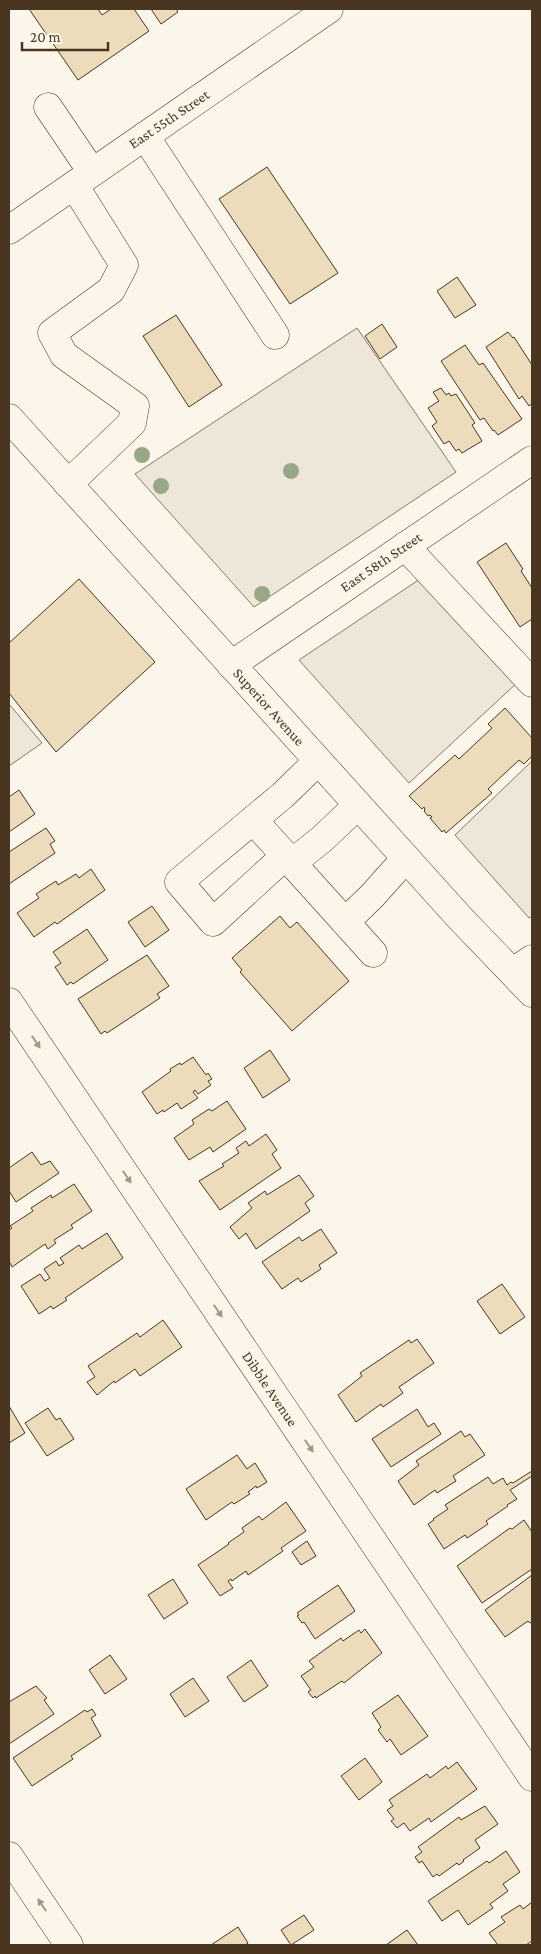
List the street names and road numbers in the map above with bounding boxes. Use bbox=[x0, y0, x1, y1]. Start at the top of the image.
street label: East 55th Street bbox=[126, 86, 213, 152]
street label: East 58th Street bbox=[337, 528, 426, 595]
street label: Superior Avenue bbox=[229, 665, 308, 750]
street label: Dibble Avenue bbox=[239, 1349, 301, 1430]

